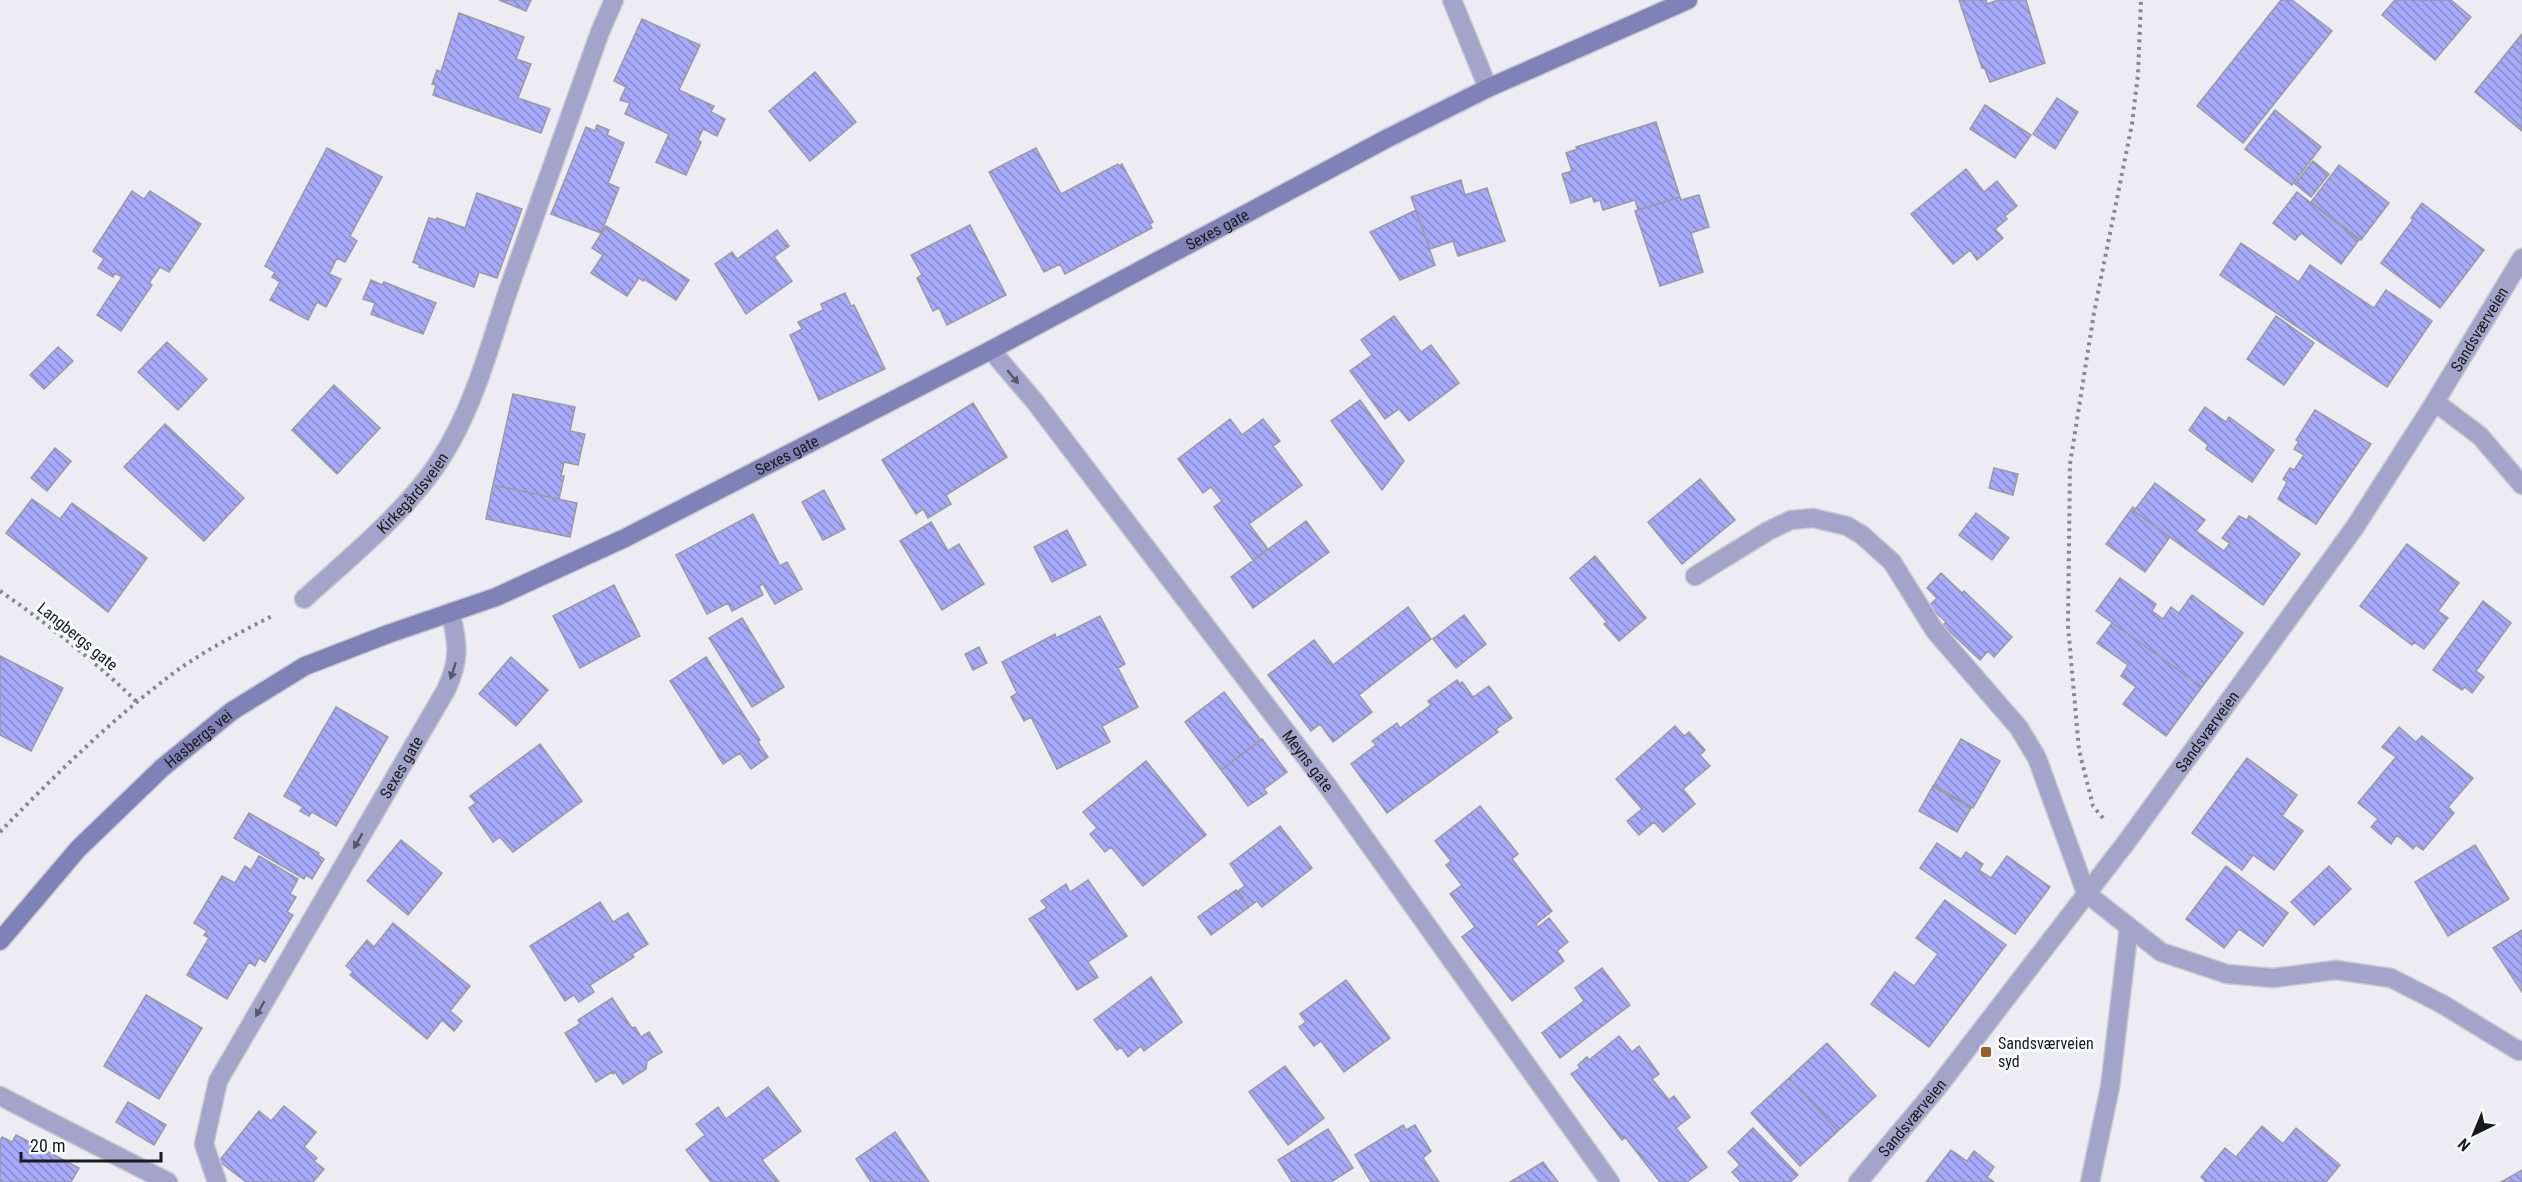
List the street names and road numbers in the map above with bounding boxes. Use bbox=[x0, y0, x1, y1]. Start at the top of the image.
street label: Sexes gate bbox=[1182, 205, 1252, 254]
street label: Sandsværveien bbox=[2447, 284, 2512, 375]
street label: Sexes gate bbox=[752, 431, 822, 480]
street label: Kirkegårdsveien bbox=[373, 449, 452, 538]
street label: Langbergs gate bbox=[34, 598, 122, 675]
street label: Sandsværveien bbox=[2171, 687, 2243, 776]
street label: Hasbergs vei bbox=[161, 706, 236, 772]
street label: Meyns gate bbox=[1278, 726, 1337, 796]
street label: Sexes gate bbox=[376, 733, 427, 802]
street label: Sandsværveien bbox=[1874, 1075, 1950, 1161]

